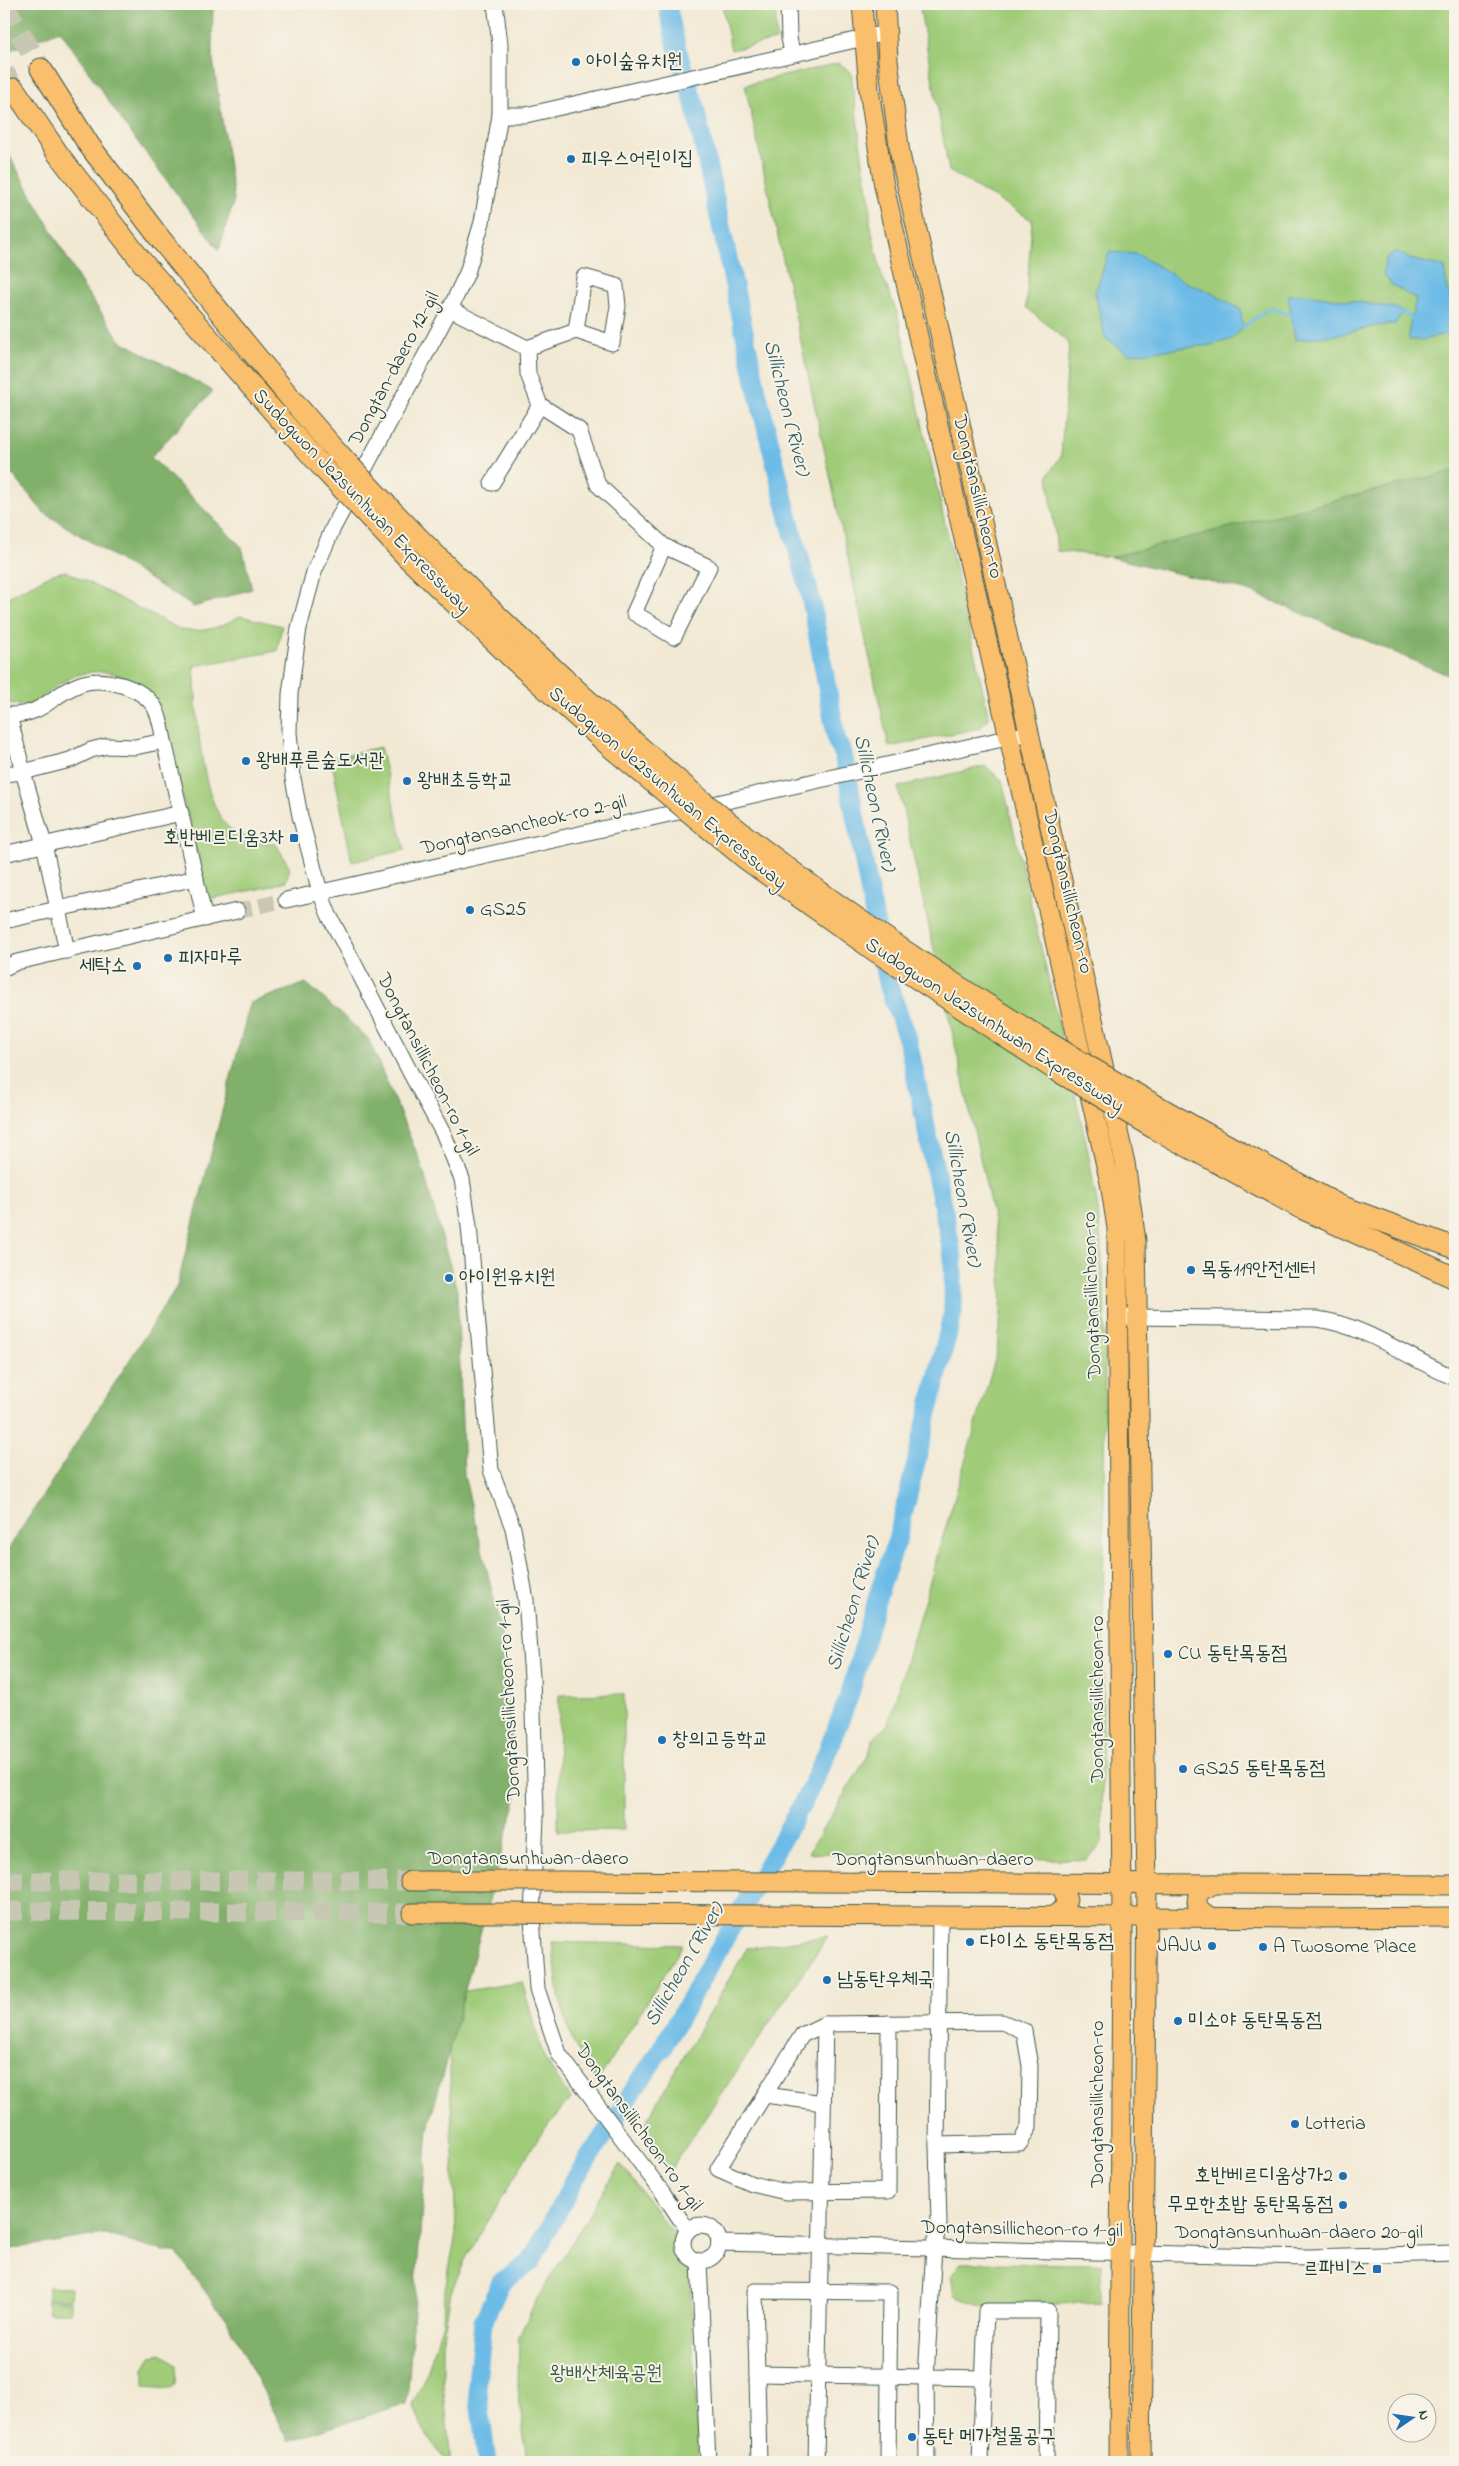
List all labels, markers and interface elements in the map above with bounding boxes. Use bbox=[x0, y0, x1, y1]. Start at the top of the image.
place label: 아이숲유치원 bbox=[586, 48, 683, 77]
marker: 아이숲유치원 bbox=[570, 56, 582, 68]
place label: 피우스어린이집 bbox=[581, 145, 694, 174]
marker: 피우스어린이집 bbox=[565, 153, 577, 165]
street label: Dongtan-daero 12-gil bbox=[342, 287, 449, 453]
water label: Sillicheon (River) bbox=[755, 337, 818, 481]
street label: Sudogwon Je2sunhwan Expressway bbox=[244, 383, 477, 622]
street label: Dongtansillicheon-ro bbox=[943, 411, 1010, 582]
street label: Sudogwon Je2sunhwan Expressway bbox=[541, 680, 793, 899]
water label: Sillicheon (River) bbox=[845, 732, 903, 876]
place label: 왕배푸른숲도서관 bbox=[256, 747, 385, 776]
marker: 왕배푸른숲도서관 bbox=[240, 755, 252, 767]
place label: 왕배초등학교 bbox=[417, 767, 514, 796]
marker: 왕배초등학교 bbox=[401, 775, 413, 787]
street label: Dongtansancheok-ro 2-gil bbox=[417, 788, 630, 865]
street label: Dongtansillicheon-ro bbox=[1033, 806, 1100, 977]
place label: 호반베르디움3차 bbox=[163, 824, 284, 853]
marker: 호반베르디움3차 bbox=[288, 832, 300, 844]
place label: GS25 bbox=[480, 896, 527, 925]
marker: GS25 bbox=[464, 904, 476, 916]
street label: Sudogwon Je2sunhwan Expressway bbox=[858, 931, 1129, 1122]
place label: 피자마루 bbox=[178, 944, 242, 973]
place label: 세탁소 bbox=[79, 952, 127, 981]
marker: 피자마루 bbox=[162, 952, 174, 964]
marker: 세탁소 bbox=[131, 960, 143, 972]
street label: Dongtansillicheon-ro 1-gil bbox=[367, 968, 486, 1162]
water label: Sillicheon (River) bbox=[935, 1127, 989, 1271]
street label: Dongtansillicheon-ro bbox=[1076, 1211, 1111, 1380]
place label: 목동119안전센터 bbox=[1201, 1256, 1316, 1285]
place label: 아이원유치원 bbox=[459, 1264, 556, 1293]
marker: 목동119안전센터 bbox=[1185, 1264, 1197, 1276]
marker: 아이원유치원 bbox=[443, 1272, 455, 1284]
water label: Sillicheon (River) bbox=[819, 1532, 889, 1675]
street label: Dongtansillicheon-ro 1-gil bbox=[490, 1598, 531, 1803]
street label: Dongtansillicheon-ro bbox=[1084, 1615, 1114, 1784]
place label: CU 동탄목동점 bbox=[1178, 1640, 1287, 1669]
marker: CU 동탄목동점 bbox=[1162, 1648, 1174, 1660]
place label: 창의고등학교 bbox=[672, 1726, 769, 1755]
marker: 창의고등학교 bbox=[656, 1734, 668, 1746]
place label: GS25 동탄목동점 bbox=[1193, 1755, 1325, 1784]
marker: GS25 동탄목동점 bbox=[1177, 1763, 1189, 1775]
street label: Dongtansunhwan-daero bbox=[426, 1845, 629, 1875]
street label: Dongtansunhwan-daero bbox=[831, 1846, 1034, 1876]
water label: Sillicheon (River) bbox=[637, 1896, 734, 2032]
place label: 다이소 동탄목동점 bbox=[980, 1928, 1114, 1957]
place label: JAJU bbox=[1158, 1932, 1202, 1961]
place label: A Twosome Place bbox=[1273, 1933, 1416, 1962]
marker: 다이소 동탄목동점 bbox=[964, 1936, 976, 1948]
marker: JAJU bbox=[1206, 1940, 1218, 1952]
marker: A Twosome Place bbox=[1257, 1941, 1269, 1953]
place label: 남동탄우체국 bbox=[837, 1966, 934, 1995]
marker: 남동탄우체국 bbox=[821, 1974, 833, 1986]
place label: 미소야 동탄목동점 bbox=[1188, 2007, 1322, 2036]
marker: 미소야 동탄목동점 bbox=[1172, 2015, 1184, 2027]
street label: Dongtansillicheon-ro bbox=[1084, 2020, 1114, 2189]
street label: Dongtansillicheon-ro 1-gil bbox=[566, 2037, 709, 2219]
place label: Lotteria bbox=[1305, 2110, 1366, 2139]
marker: Lotteria bbox=[1289, 2118, 1301, 2130]
place label: 호반베르디움상가2 bbox=[1194, 2162, 1333, 2191]
marker: 호반베르디움상가2 bbox=[1337, 2170, 1349, 2182]
place label: 무모한초밥 동탄목동점 bbox=[1167, 2191, 1333, 2220]
marker: 무모한초밥 동탄목동점 bbox=[1337, 2199, 1349, 2211]
street label: Dongtansillicheon-ro 1-gil bbox=[920, 2214, 1123, 2247]
street label: Dongtansunhwan-daero 20-gil bbox=[1174, 2219, 1423, 2249]
place label: 르파비스 bbox=[1303, 2255, 1367, 2284]
marker: 르파비스 bbox=[1371, 2263, 1383, 2275]
park label: 왕배산체육공원 bbox=[550, 2360, 662, 2389]
north arrow bbox=[1386, 2394, 1436, 2444]
text: N bbox=[1412, 2408, 1434, 2422]
place label: 동탄 메가철물공구 bbox=[922, 2423, 1056, 2452]
marker: 동탄 메가철물공구 bbox=[906, 2431, 918, 2443]

